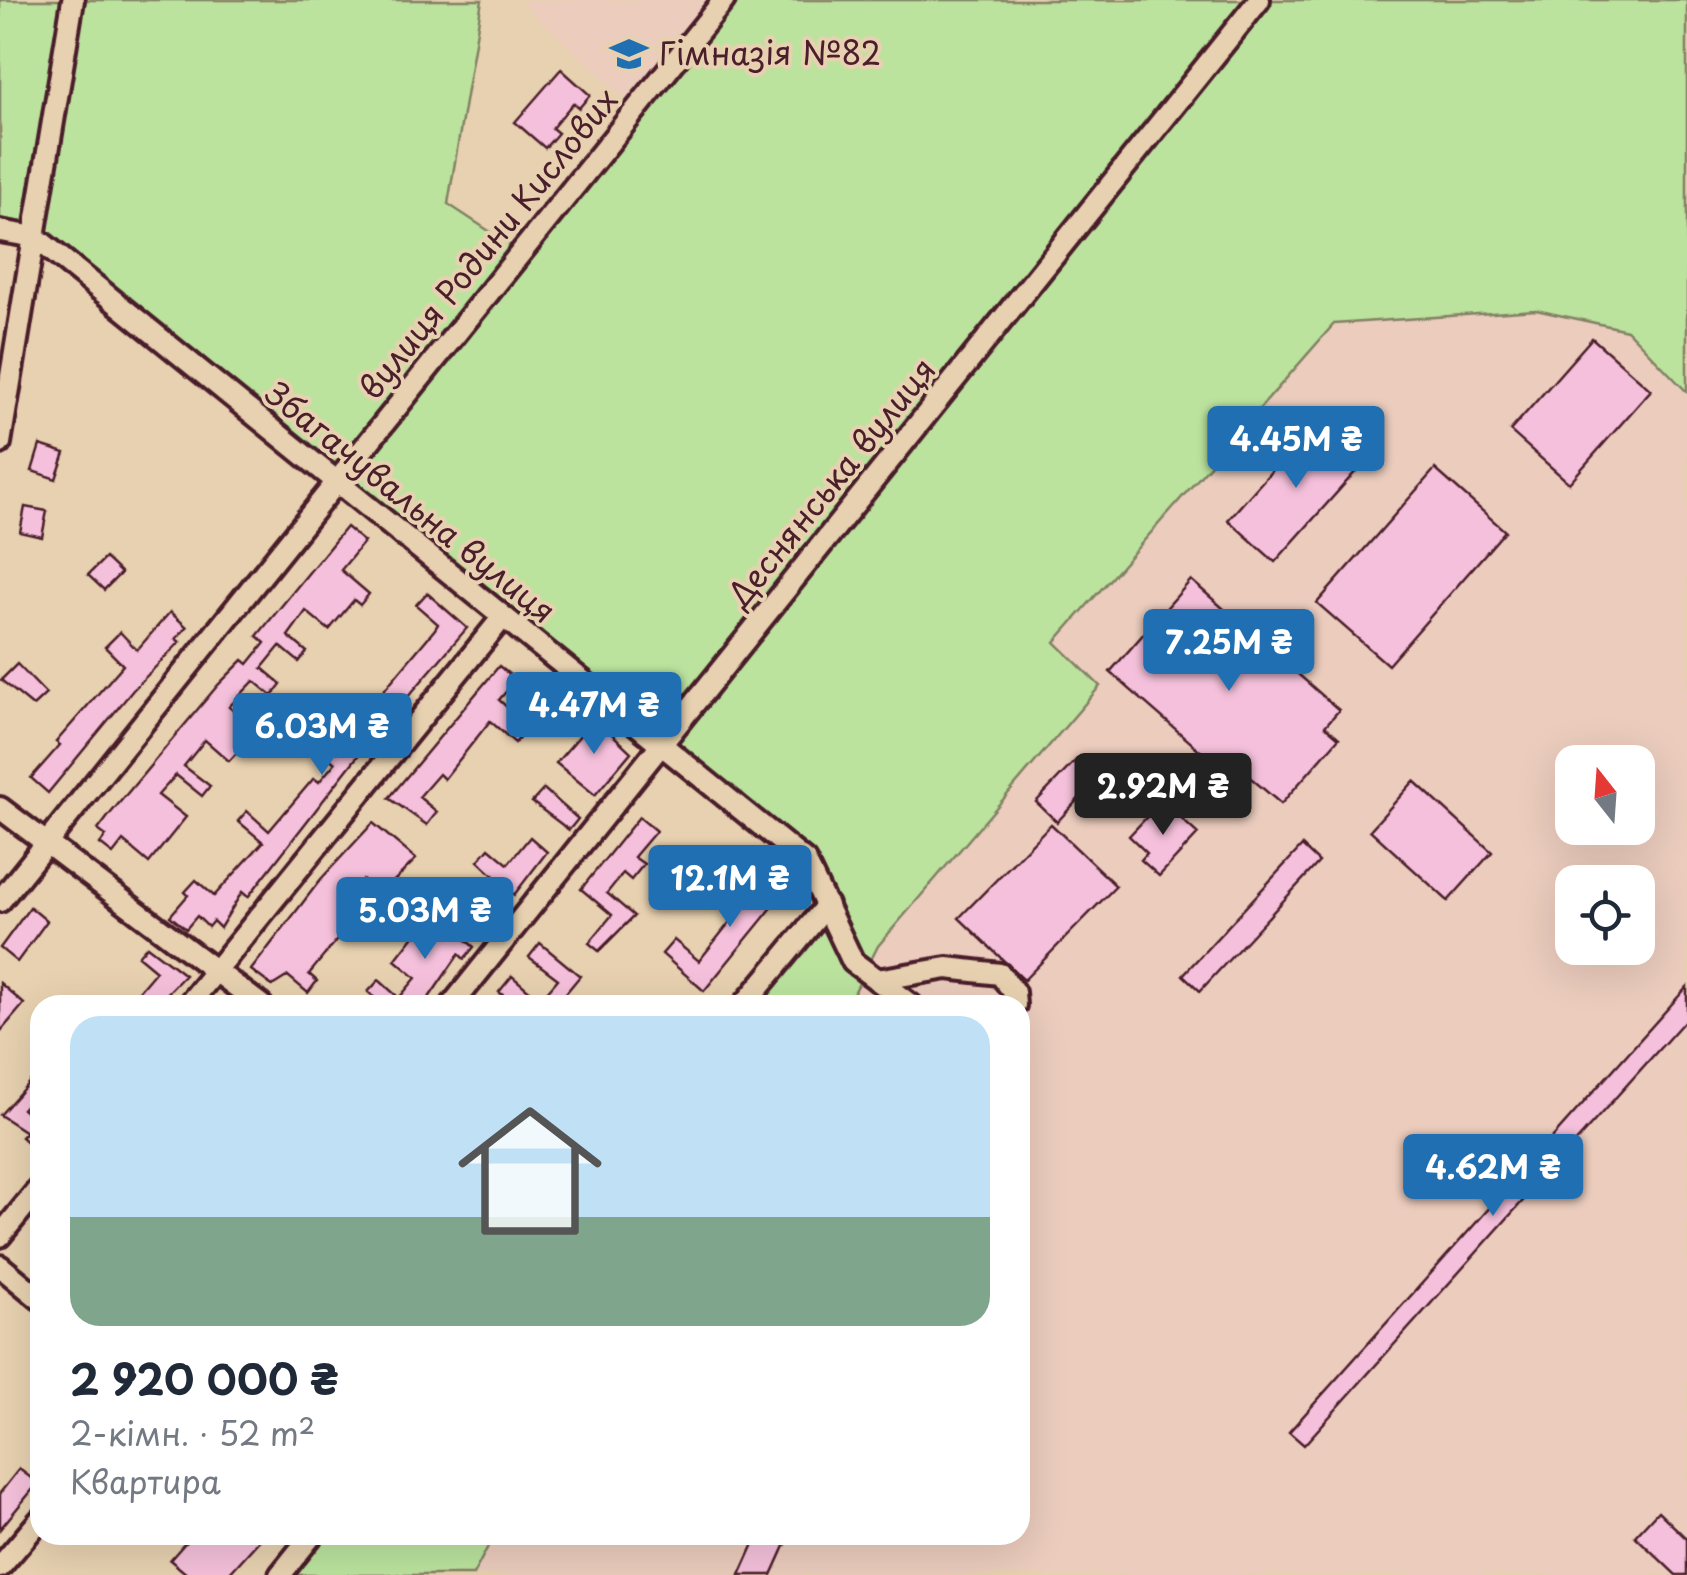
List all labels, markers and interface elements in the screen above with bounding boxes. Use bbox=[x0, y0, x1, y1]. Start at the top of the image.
place label: Гімназія №82 bbox=[659, 28, 881, 76]
school or university icon: Гімназія №82 bbox=[608, 33, 650, 75]
street label: вулиця Родини Кислових bbox=[347, 77, 628, 409]
street label: Деснянська вулиця bbox=[714, 347, 946, 617]
street label: Збагачувальна вулиця bbox=[256, 369, 567, 634]
pin: 4.45M ₴ bbox=[1204, 406, 1388, 491]
text: 4.45M ₴ bbox=[1229, 414, 1363, 462]
pin: 7.25M ₴ bbox=[1137, 609, 1321, 694]
text: 7.25M ₴ bbox=[1165, 617, 1293, 665]
pin: 4.47M ₴ bbox=[502, 672, 686, 757]
text: 4.47M ₴ bbox=[528, 680, 660, 728]
pin: 6.03M ₴ bbox=[230, 693, 414, 778]
text: 6.03M ₴ bbox=[255, 701, 389, 749]
north arrow bbox=[1555, 745, 1655, 845]
map controls bbox=[1555, 745, 1655, 965]
pin: 2.92M ₴ bbox=[1071, 753, 1255, 838]
text: 2.92M ₴ bbox=[1097, 761, 1229, 809]
pin: 12.1M ₴ bbox=[638, 845, 822, 930]
text: 12.1M ₴ bbox=[670, 853, 790, 901]
button: locate bbox=[1555, 865, 1655, 965]
pin: 5.03M ₴ bbox=[333, 877, 517, 962]
text: 5.03M ₴ bbox=[358, 885, 492, 933]
icon: home bbox=[440, 1081, 620, 1261]
pin: 4.62M ₴ bbox=[1401, 1134, 1585, 1219]
text: 4.62M ₴ bbox=[1425, 1142, 1561, 1190]
text: 2 920 000 ₴ bbox=[70, 1346, 339, 1409]
text: 2-кімн. · 52 m² bbox=[70, 1409, 315, 1457]
text: Квартира bbox=[70, 1457, 221, 1505]

